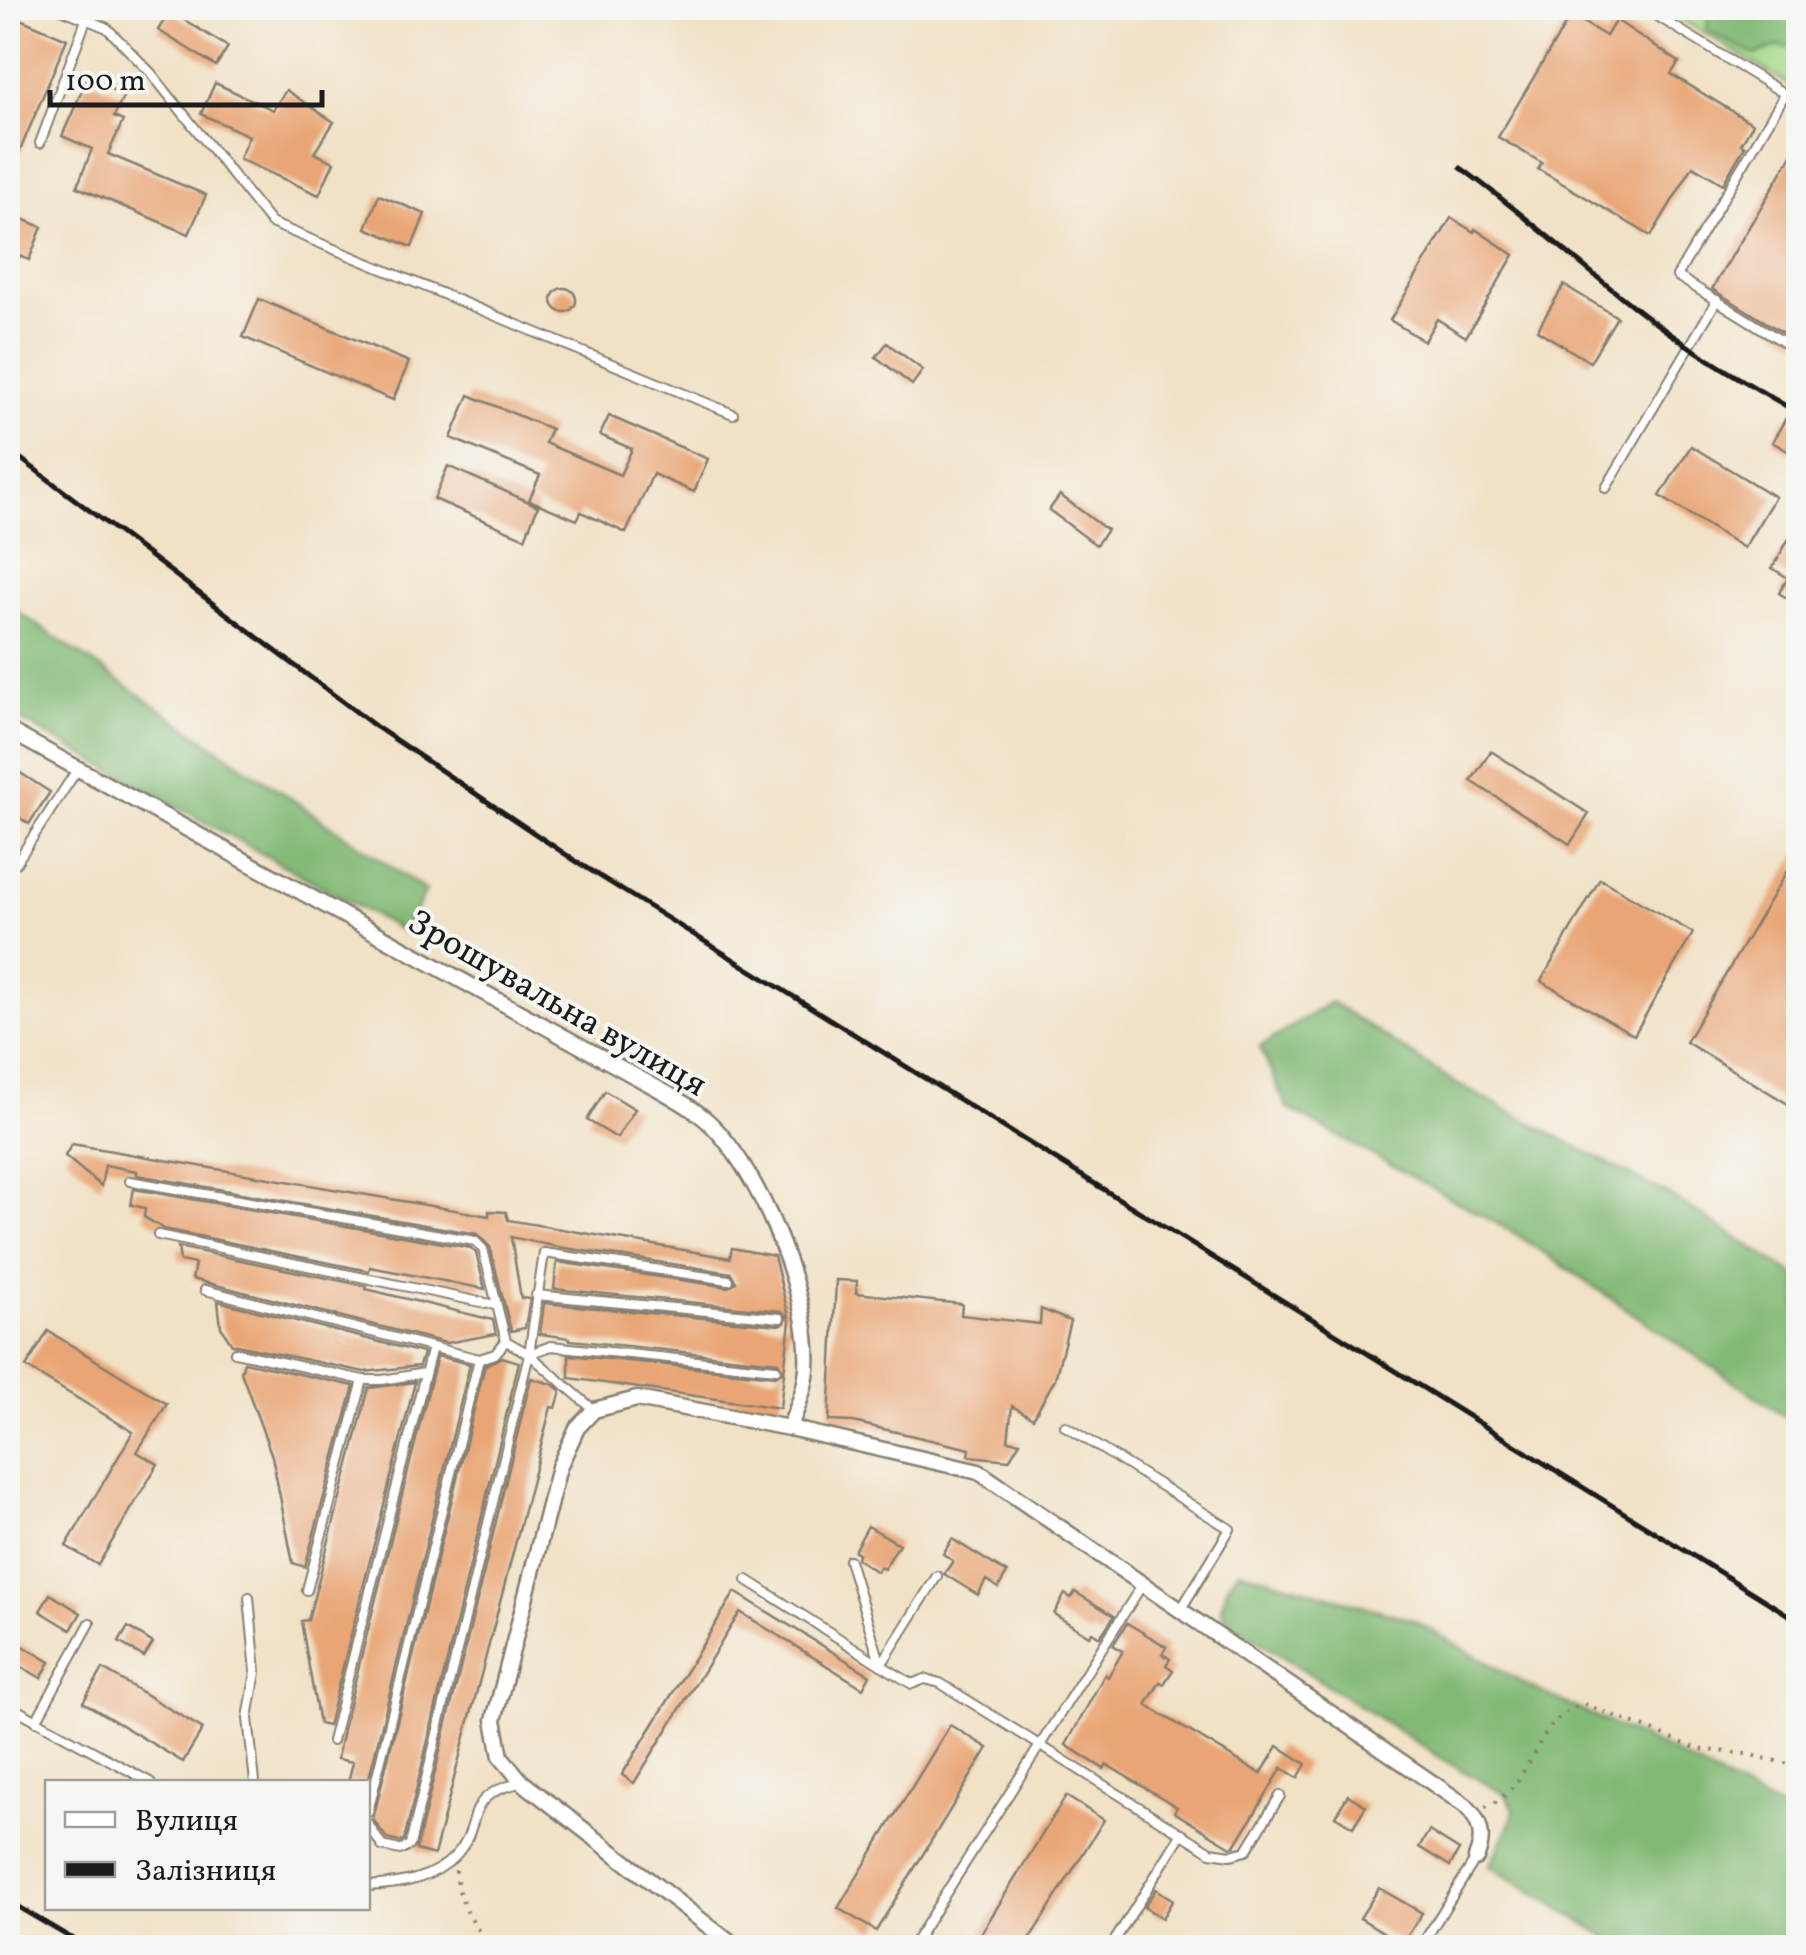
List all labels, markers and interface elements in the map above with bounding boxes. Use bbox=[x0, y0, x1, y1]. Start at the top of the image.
scale bar bbox=[50, 45, 322, 107]
text: 100 m bbox=[65, 61, 146, 103]
street label: Зрошувальна вулиця bbox=[398, 899, 715, 1110]
legend bbox=[45, 1780, 370, 1910]
text: Вулиця bbox=[135, 1801, 238, 1843]
text: Залізниця bbox=[135, 1851, 276, 1893]

